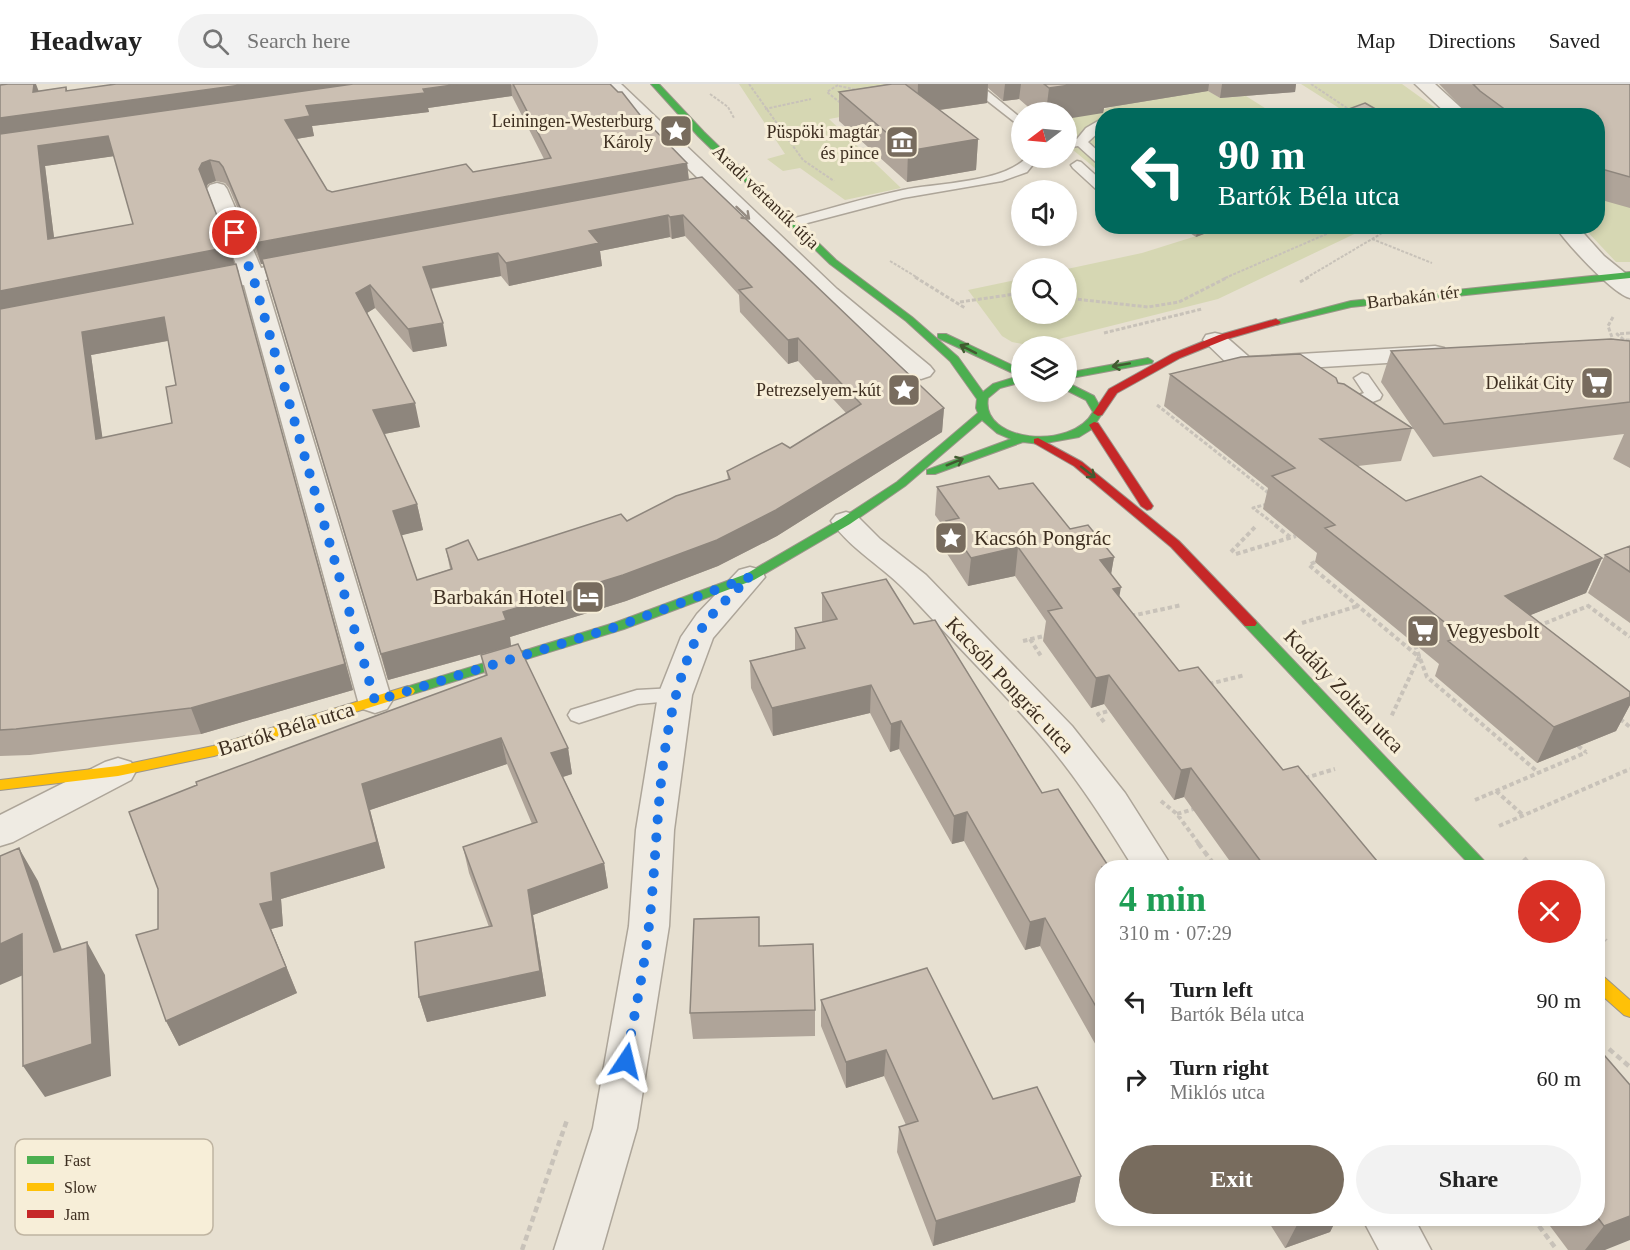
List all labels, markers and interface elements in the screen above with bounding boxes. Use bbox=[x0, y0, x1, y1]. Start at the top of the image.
search box bbox=[178, 14, 598, 68]
text: Headway bbox=[30, 25, 142, 56]
icon: search bbox=[199, 25, 232, 58]
text: Search here bbox=[247, 28, 350, 53]
text: Map bbox=[1357, 29, 1395, 53]
text: Directions bbox=[1428, 29, 1516, 53]
text: Saved bbox=[1549, 29, 1600, 53]
north arrow bbox=[1011, 102, 1077, 168]
map controls bbox=[1011, 102, 1077, 402]
place label: Leiningen-Westerburg Károly bbox=[492, 111, 653, 152]
place icon: Leiningen-Westerburg Károly bbox=[658, 113, 694, 149]
place label: Püspöki magtár és pince bbox=[767, 122, 879, 163]
museum icon: Püspöki magtár és pince bbox=[884, 124, 920, 160]
icon: left bbox=[1119, 132, 1197, 210]
text: 90 m bbox=[1218, 132, 1306, 178]
street label: Aradi vértanúk útja bbox=[709, 141, 823, 253]
button: sound bbox=[1011, 180, 1077, 246]
text: Bartók Béla utca bbox=[1218, 181, 1399, 211]
one-way arrow bbox=[735, 205, 750, 219]
pin bbox=[209, 207, 260, 258]
icon: arrive bbox=[218, 216, 251, 249]
button: search bbox=[1011, 258, 1077, 324]
street label: Barbakán tér bbox=[1366, 281, 1460, 313]
button: layers bbox=[1011, 336, 1077, 402]
one-way arrow bbox=[960, 343, 978, 355]
one-way arrow bbox=[1112, 360, 1132, 371]
supermarket icon: Delikát City bbox=[1579, 365, 1615, 401]
place icon: Petrezselyem-kút bbox=[886, 372, 922, 408]
place label: Delikát City bbox=[1486, 373, 1574, 393]
place label: Petrezselyem-kút bbox=[756, 380, 881, 400]
one-way arrow bbox=[946, 456, 964, 467]
one-way arrow bbox=[1079, 465, 1095, 478]
place icon: Kacsóh Pongrác bbox=[933, 520, 969, 556]
place label: Kacsóh Pongrác bbox=[974, 526, 1111, 550]
hotel icon: Barbakán Hotel bbox=[570, 579, 606, 615]
place label: Barbakán Hotel bbox=[433, 585, 565, 609]
street label: Kacsóh Pongrác utca bbox=[941, 612, 1080, 758]
supermarket icon: Vegyesbolt bbox=[1405, 613, 1441, 649]
place label: Vegyesbolt bbox=[1446, 619, 1539, 643]
street label: Kodály Zoltán utca bbox=[1279, 624, 1409, 758]
street label: Bartók Béla utca bbox=[215, 697, 358, 761]
text: 4 min bbox=[1119, 879, 1206, 919]
button: close bbox=[1518, 880, 1581, 943]
text: 310 m · 07:29 bbox=[1119, 922, 1232, 944]
text: Turn left bbox=[1170, 977, 1253, 1002]
icon: left bbox=[1119, 985, 1152, 1018]
text: 90 m bbox=[1536, 988, 1581, 1013]
text: Bartók Béla utca bbox=[1170, 1003, 1304, 1025]
position arrow bbox=[594, 1029, 658, 1093]
text: Turn right bbox=[1170, 1055, 1269, 1080]
icon: right bbox=[1119, 1063, 1152, 1096]
text: 60 m bbox=[1536, 1066, 1581, 1091]
text: Miklós utca bbox=[1170, 1081, 1265, 1103]
legend bbox=[15, 1139, 213, 1235]
button: Exit bbox=[1119, 1145, 1344, 1214]
button: Share bbox=[1356, 1145, 1581, 1214]
text: Fast bbox=[64, 1152, 91, 1169]
text: Slow bbox=[64, 1179, 97, 1196]
text: Jam bbox=[64, 1206, 90, 1223]

